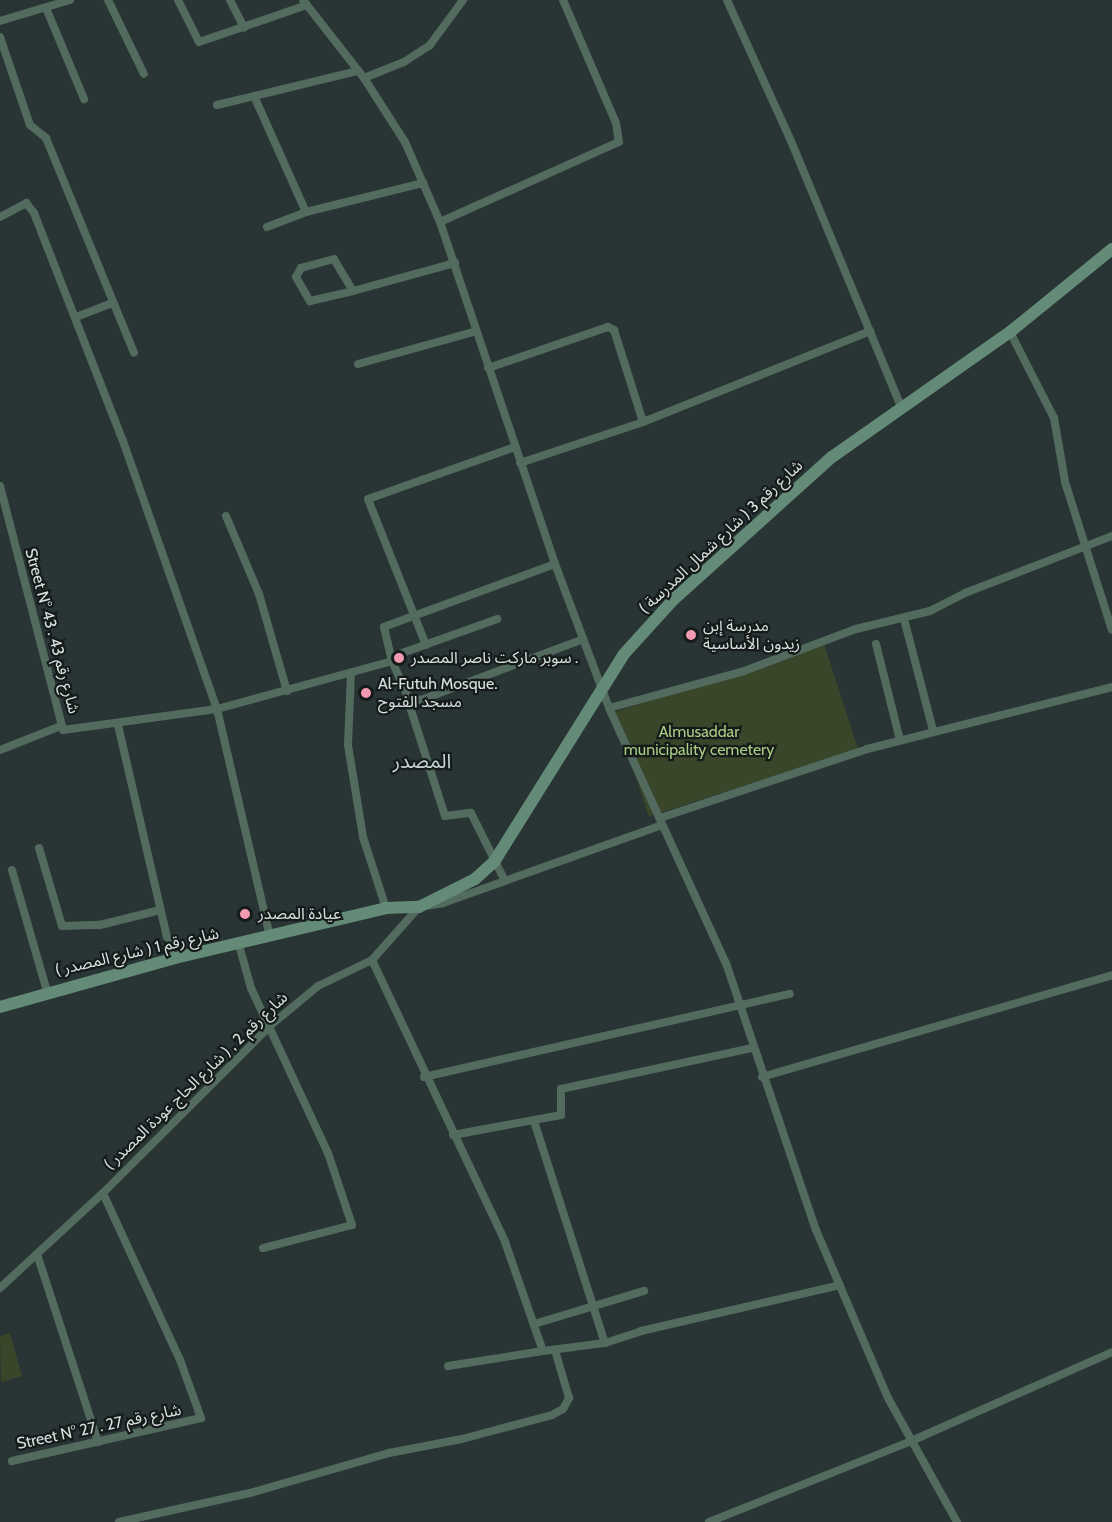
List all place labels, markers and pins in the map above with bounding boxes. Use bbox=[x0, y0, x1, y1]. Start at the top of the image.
place label: مدرسة إبن زيدون الأساسية bbox=[703, 616, 800, 654]
marker: مدرسة إبن زيدون الأساسية bbox=[684, 628, 698, 642]
place label: سوبر ماركت ناصر المصدر . bbox=[411, 648, 578, 668]
marker: سوبر ماركت ناصر المصدر . bbox=[392, 651, 406, 665]
place label: Al-Futuh Mosque. مسجد الفتوح bbox=[378, 674, 498, 712]
marker: Al-Futuh Mosque. مسجد الفتوح bbox=[359, 686, 373, 700]
place label: عيادة المصدر bbox=[258, 904, 341, 924]
marker: عيادة المصدر bbox=[236, 905, 254, 923]

